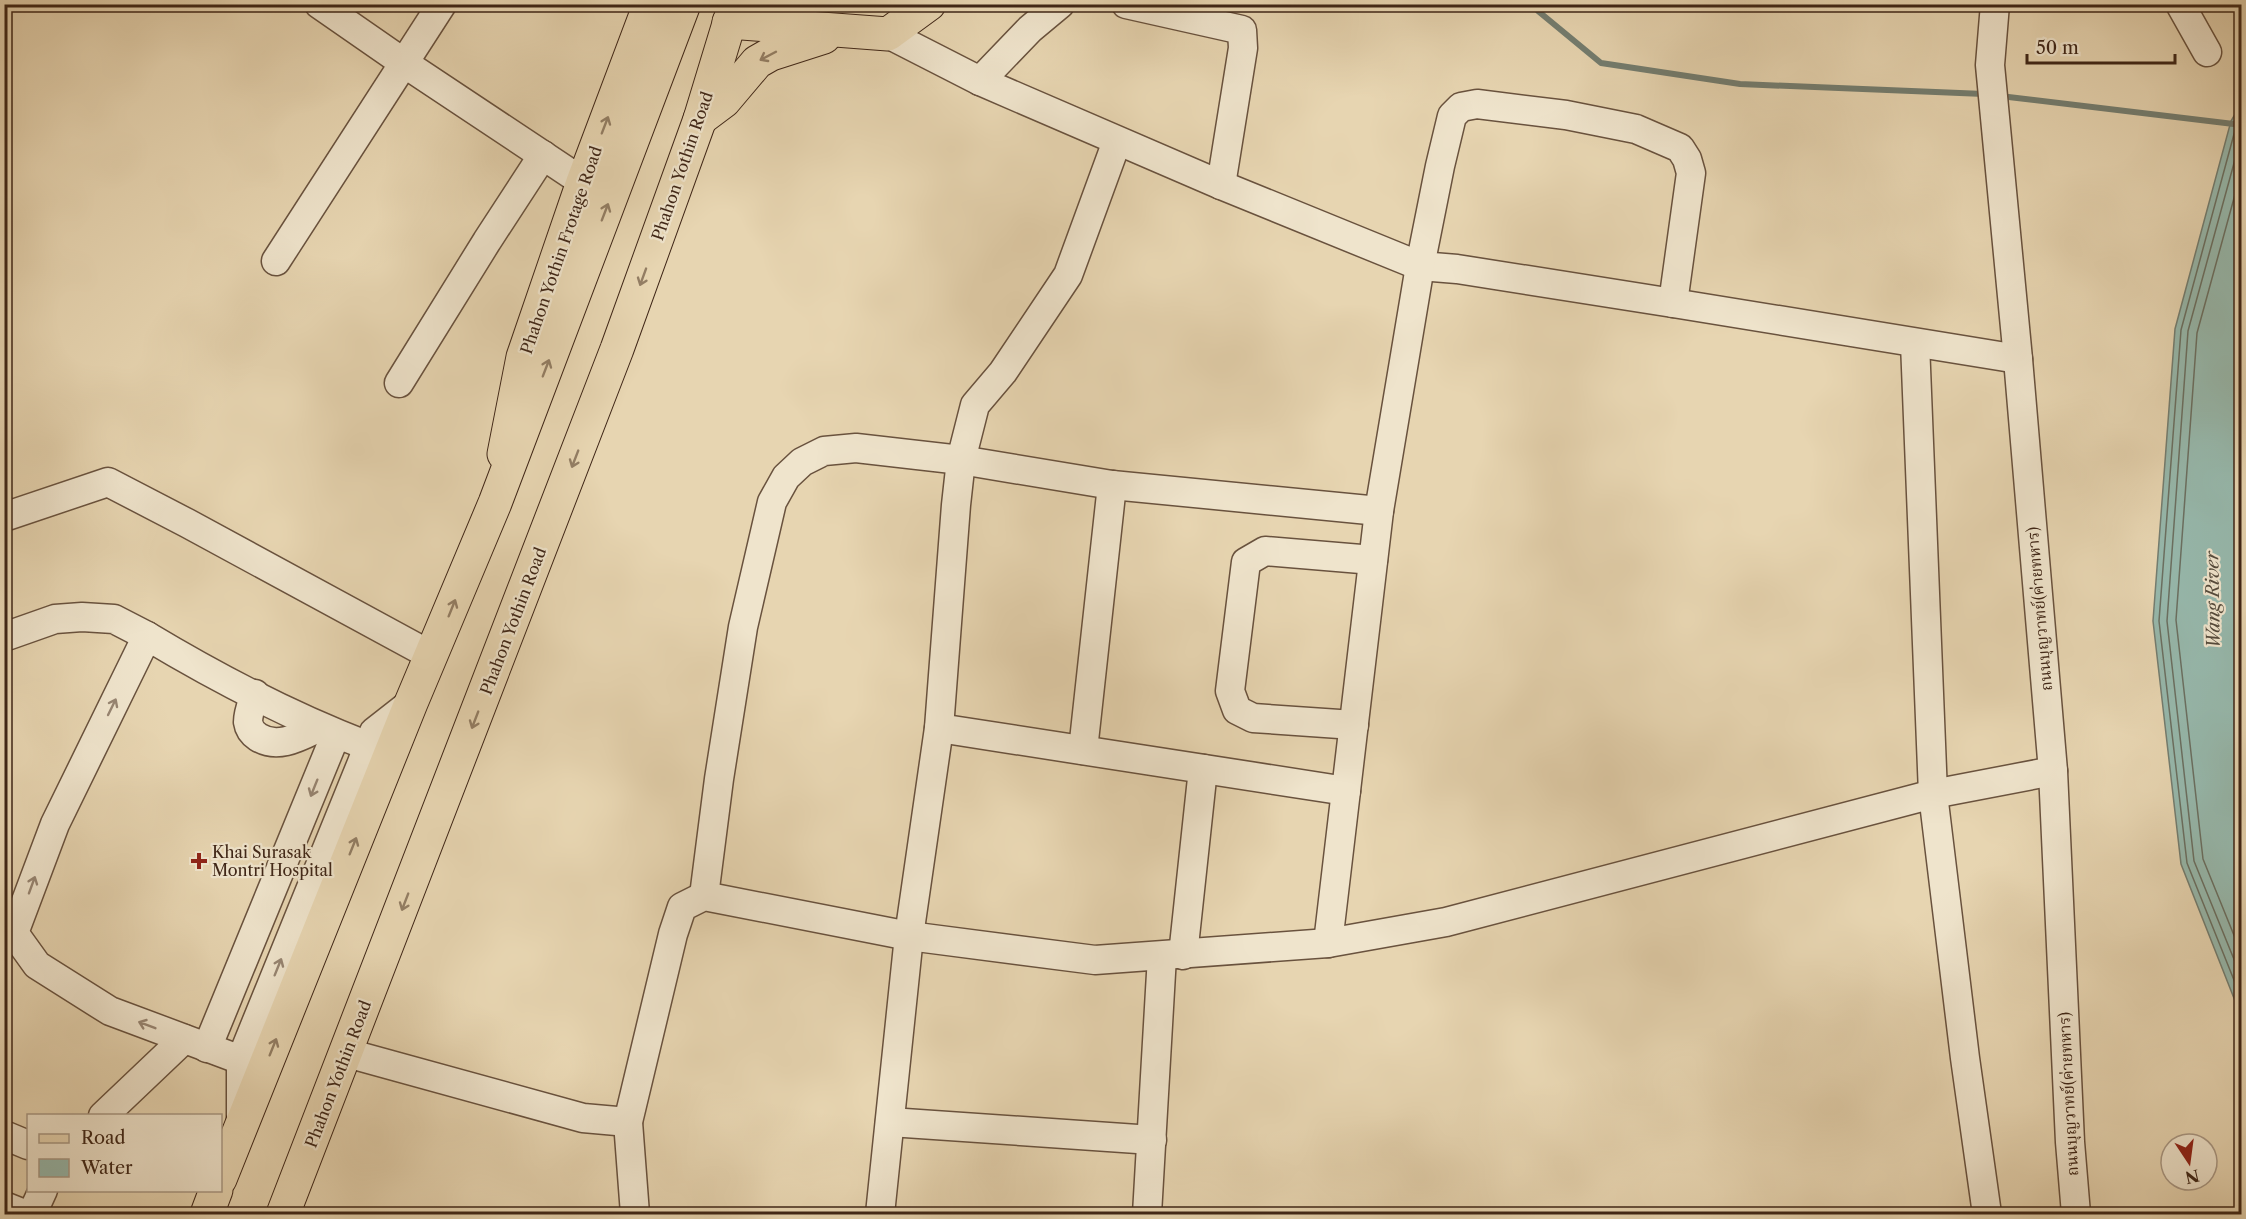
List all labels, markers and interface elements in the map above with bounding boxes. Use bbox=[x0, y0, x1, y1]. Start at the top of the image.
scale bar bbox=[2027, 27, 2176, 65]
text: 50 m bbox=[2036, 37, 2079, 59]
one-way arrow bbox=[760, 50, 777, 62]
street label: Phahon Yothin Road bbox=[647, 89, 717, 243]
one-way arrow bbox=[600, 116, 611, 135]
street label: Phahon Yothin Frotage Road bbox=[516, 143, 606, 357]
one-way arrow bbox=[600, 203, 611, 222]
one-way arrow bbox=[637, 267, 648, 286]
one-way arrow bbox=[541, 359, 552, 378]
one-way arrow bbox=[569, 449, 580, 468]
street label: ถนนบุญวาทย์(ค่ายทหาร) bbox=[2022, 526, 2058, 692]
street label: Phahon Yothin Road bbox=[476, 544, 550, 698]
water label: Wang River bbox=[2201, 550, 2225, 649]
one-way arrow bbox=[447, 599, 458, 618]
one-way arrow bbox=[106, 699, 118, 716]
one-way arrow bbox=[469, 710, 480, 728]
one-way arrow bbox=[308, 778, 319, 796]
one-way arrow bbox=[348, 838, 359, 856]
place label: Khai Surasak Montri Hospital bbox=[212, 842, 333, 880]
marker: Khai Surasak Montri Hospital bbox=[190, 852, 208, 870]
one-way arrow bbox=[28, 876, 39, 895]
one-way arrow bbox=[399, 892, 410, 910]
one-way arrow bbox=[273, 959, 284, 977]
street label: Phahon Yothin Road bbox=[301, 997, 375, 1151]
street label: ถนนบุญวาทย์(ค่ายทหาร) bbox=[2054, 1011, 2084, 1177]
one-way arrow bbox=[138, 1018, 156, 1029]
one-way arrow bbox=[268, 1038, 279, 1057]
legend bbox=[27, 1114, 222, 1192]
text: Road bbox=[81, 1127, 126, 1149]
north arrow bbox=[2159, 1132, 2219, 1192]
text: Water bbox=[80, 1157, 133, 1179]
text: N bbox=[2183, 1165, 2201, 1188]

